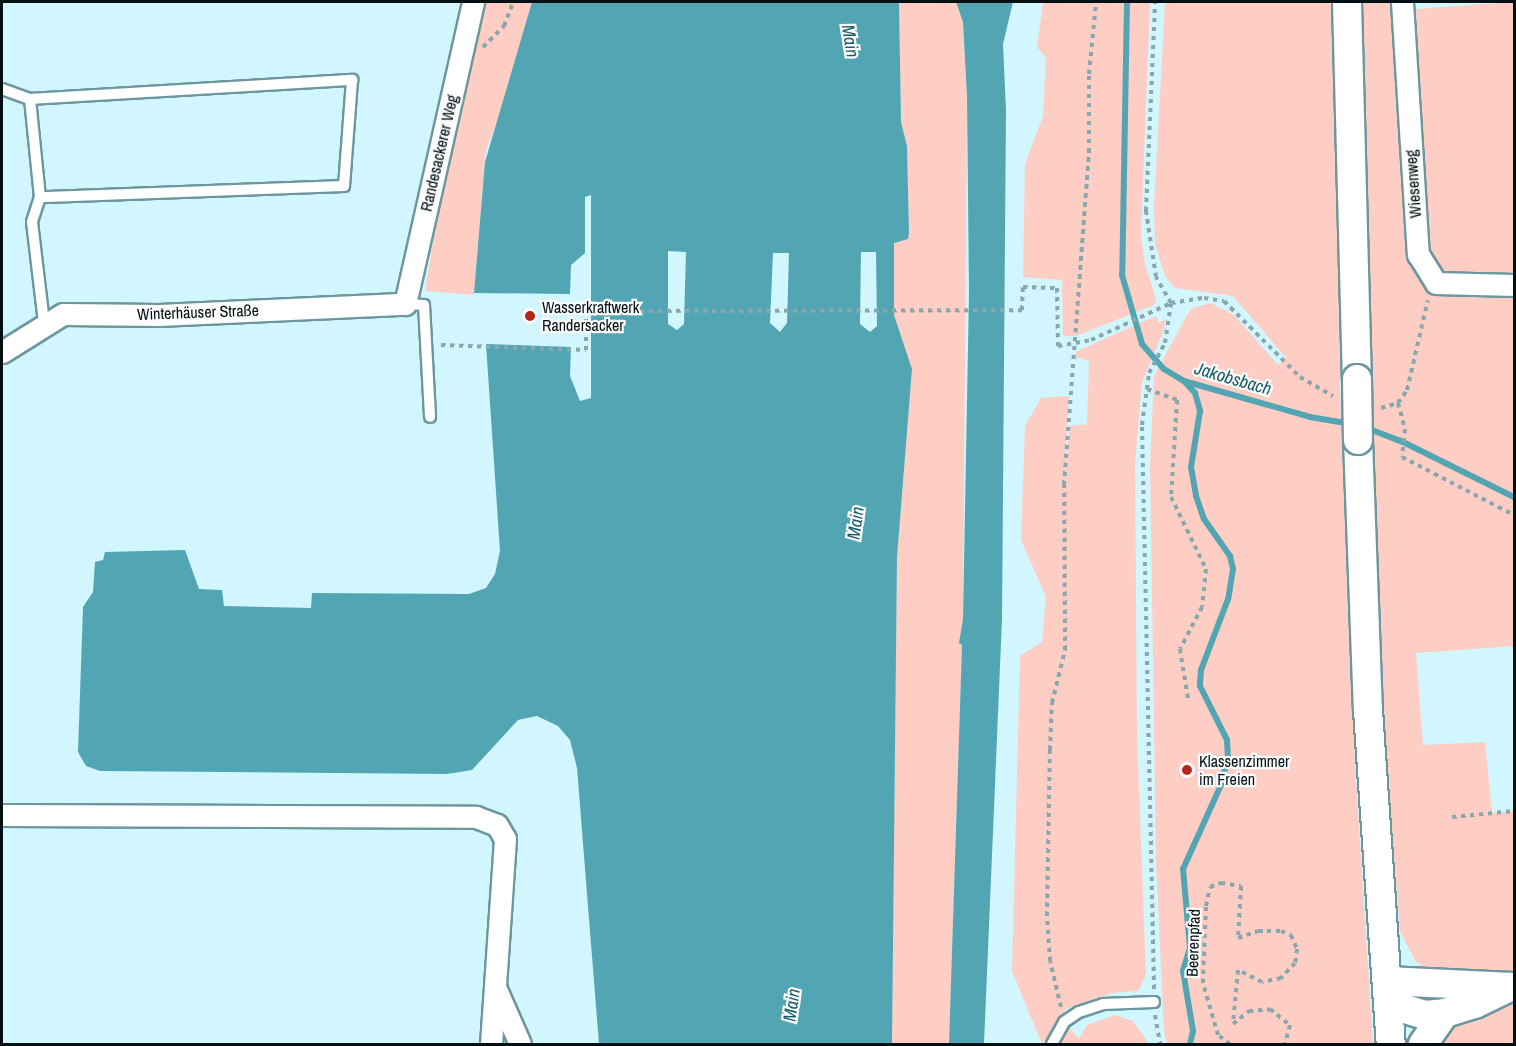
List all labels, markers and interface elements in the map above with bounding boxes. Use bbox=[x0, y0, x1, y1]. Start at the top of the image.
water label: Main bbox=[837, 23, 863, 59]
street label: Randesackerer Weg bbox=[416, 93, 462, 213]
street label: Wiesenweg bbox=[1401, 149, 1425, 219]
place label: Wasserkraftwerk Randersacker bbox=[542, 297, 639, 335]
street label: Winterhäuser Straße bbox=[137, 300, 259, 324]
marker: Wasserkraftwerk Randersacker bbox=[523, 309, 537, 323]
water label: Jakobsbach bbox=[1192, 358, 1274, 400]
water label: Main bbox=[843, 505, 869, 541]
place label: Klassenzimmer im Freien bbox=[1199, 751, 1289, 789]
marker: Klassenzimmer im Freien bbox=[1180, 763, 1194, 777]
street label: Beerenpfad bbox=[1182, 909, 1204, 977]
water label: Main bbox=[779, 987, 805, 1023]

